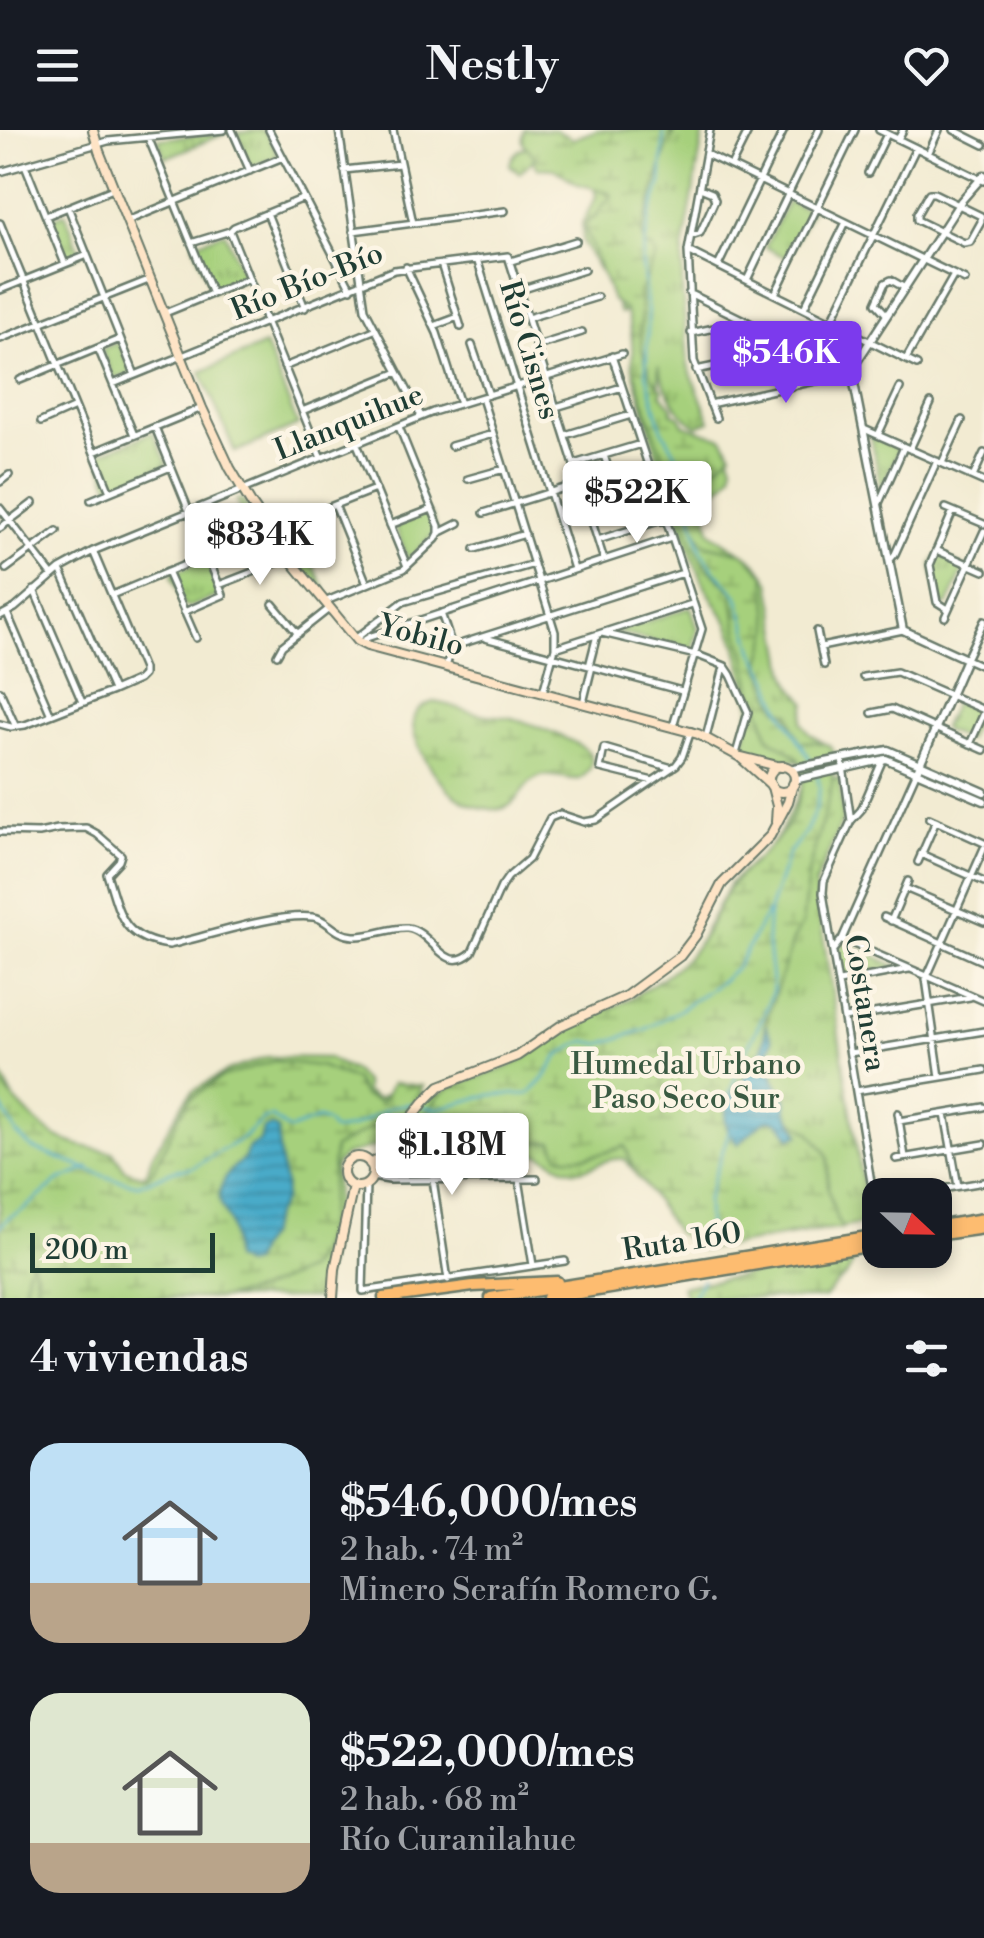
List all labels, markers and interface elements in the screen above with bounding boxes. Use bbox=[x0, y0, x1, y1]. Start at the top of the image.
text: Nestly bbox=[425, 37, 559, 94]
icon: menu bbox=[30, 38, 85, 93]
icon: heart bbox=[899, 38, 954, 93]
street label: Río Bío-Bío bbox=[225, 234, 389, 330]
street label: Río Cisnes bbox=[490, 276, 568, 424]
pin: $546K bbox=[716, 321, 856, 406]
text: $546K bbox=[733, 333, 839, 373]
street label: Llanquihue bbox=[269, 376, 429, 470]
pin: $522K bbox=[567, 461, 707, 546]
text: $522K bbox=[585, 473, 689, 513]
pin: $834K bbox=[190, 503, 330, 588]
text: $834K bbox=[207, 515, 313, 555]
street label: Yobilo bbox=[372, 606, 468, 666]
street label: Costanera bbox=[835, 932, 895, 1075]
park label: Humedal Urbano Paso Seco Sur bbox=[570, 1046, 802, 1118]
pin: $1.18M bbox=[371, 1113, 533, 1198]
text: $1.18M bbox=[398, 1125, 506, 1165]
north arrow bbox=[862, 1178, 952, 1268]
map controls bbox=[862, 1178, 952, 1268]
street label: Ruta 160 bbox=[620, 1214, 744, 1270]
scale bar bbox=[30, 1228, 215, 1272]
text: 200 m bbox=[45, 1233, 128, 1268]
icon: filters bbox=[899, 1331, 954, 1386]
text: 4 viviendas bbox=[30, 1332, 248, 1385]
text: $546,000/mes bbox=[340, 1477, 638, 1530]
icon: home bbox=[110, 1483, 230, 1603]
text: 2 hab. · 74 m² bbox=[340, 1530, 523, 1570]
text: Minero Serafín Romero G. bbox=[340, 1570, 718, 1610]
text: $522,000/mes bbox=[340, 1727, 635, 1780]
icon: home bbox=[110, 1733, 230, 1853]
text: 2 hab. · 68 m² bbox=[340, 1780, 529, 1820]
text: Río Curanilahue bbox=[340, 1820, 576, 1860]

